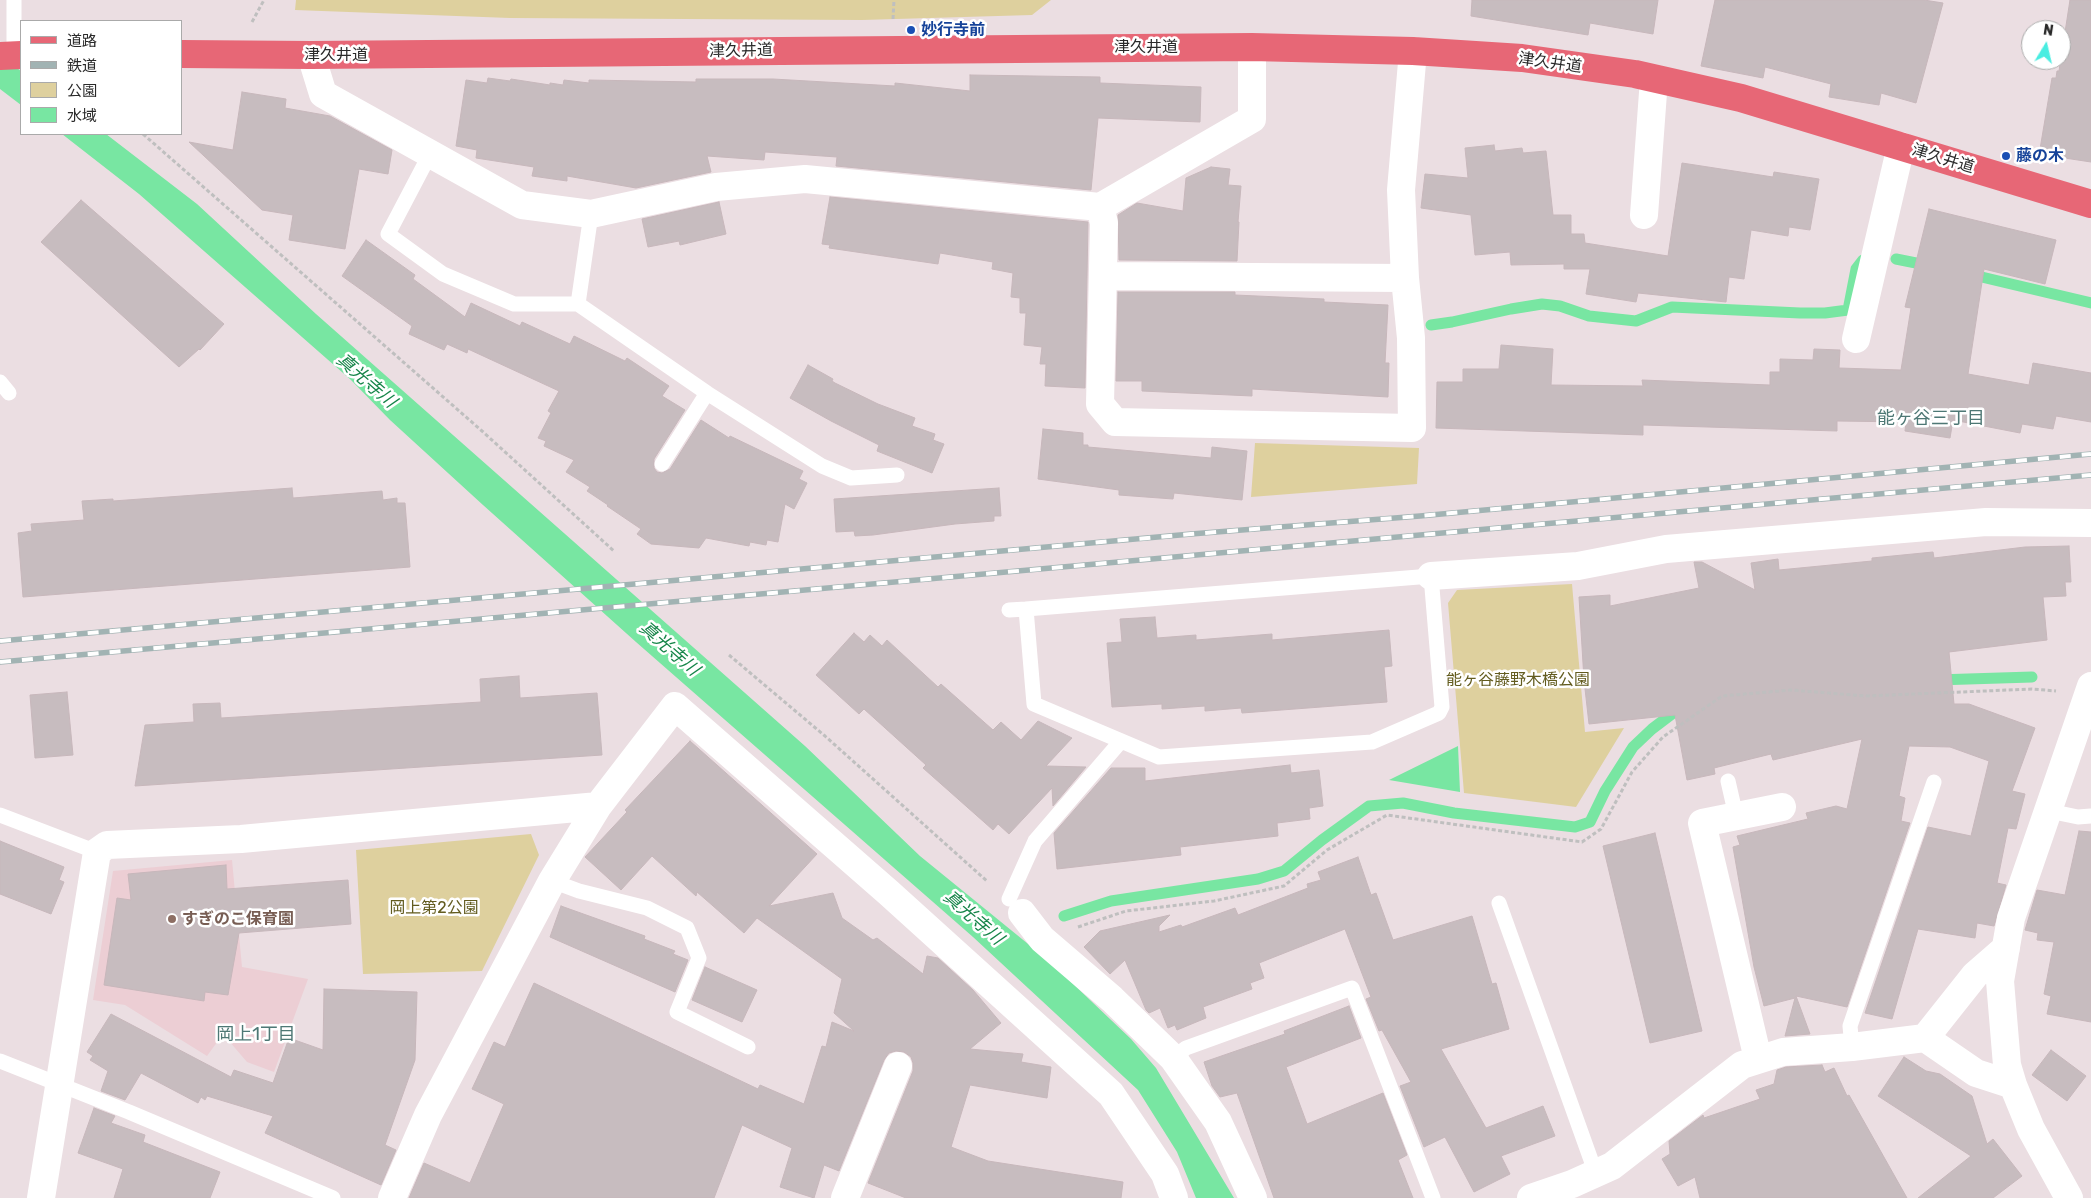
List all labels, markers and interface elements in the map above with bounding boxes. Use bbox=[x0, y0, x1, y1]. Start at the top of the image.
legend bbox=[20, 20, 182, 135]
place label: 妙行寺前 bbox=[921, 20, 985, 40]
north arrow bbox=[2021, 20, 2071, 70]
text: N bbox=[2042, 21, 2055, 40]
marker: 妙行寺前 bbox=[905, 24, 917, 36]
text: 道路 bbox=[67, 32, 97, 50]
street label: 津久井道 bbox=[1114, 37, 1178, 57]
street label: 津久井道 bbox=[709, 41, 773, 61]
street label: 津久井道 bbox=[304, 45, 368, 65]
street label: 津久井道 bbox=[1517, 49, 1583, 77]
text: 鉄道 bbox=[67, 57, 97, 75]
text: 公園 bbox=[67, 82, 97, 100]
text: 水域 bbox=[67, 107, 97, 125]
street label: 津久井道 bbox=[1910, 140, 1976, 178]
place label: 藤の木 bbox=[2016, 146, 2064, 166]
marker: 藤の木 bbox=[2000, 150, 2012, 162]
water label: 真光寺川 bbox=[332, 349, 400, 413]
district label: 能ヶ谷三丁目 bbox=[1877, 408, 1985, 430]
water label: 真光寺川 bbox=[635, 617, 703, 681]
park label: 能ヶ谷藤野木橋公園 bbox=[1446, 670, 1590, 690]
water label: 真光寺川 bbox=[939, 886, 1007, 950]
park label: 岡上第2公園 bbox=[389, 898, 479, 918]
place label: すぎのこ保育園 bbox=[182, 909, 294, 929]
marker: すぎのこ保育園 bbox=[166, 913, 178, 925]
district label: 岡上1丁目 bbox=[216, 1024, 296, 1046]

